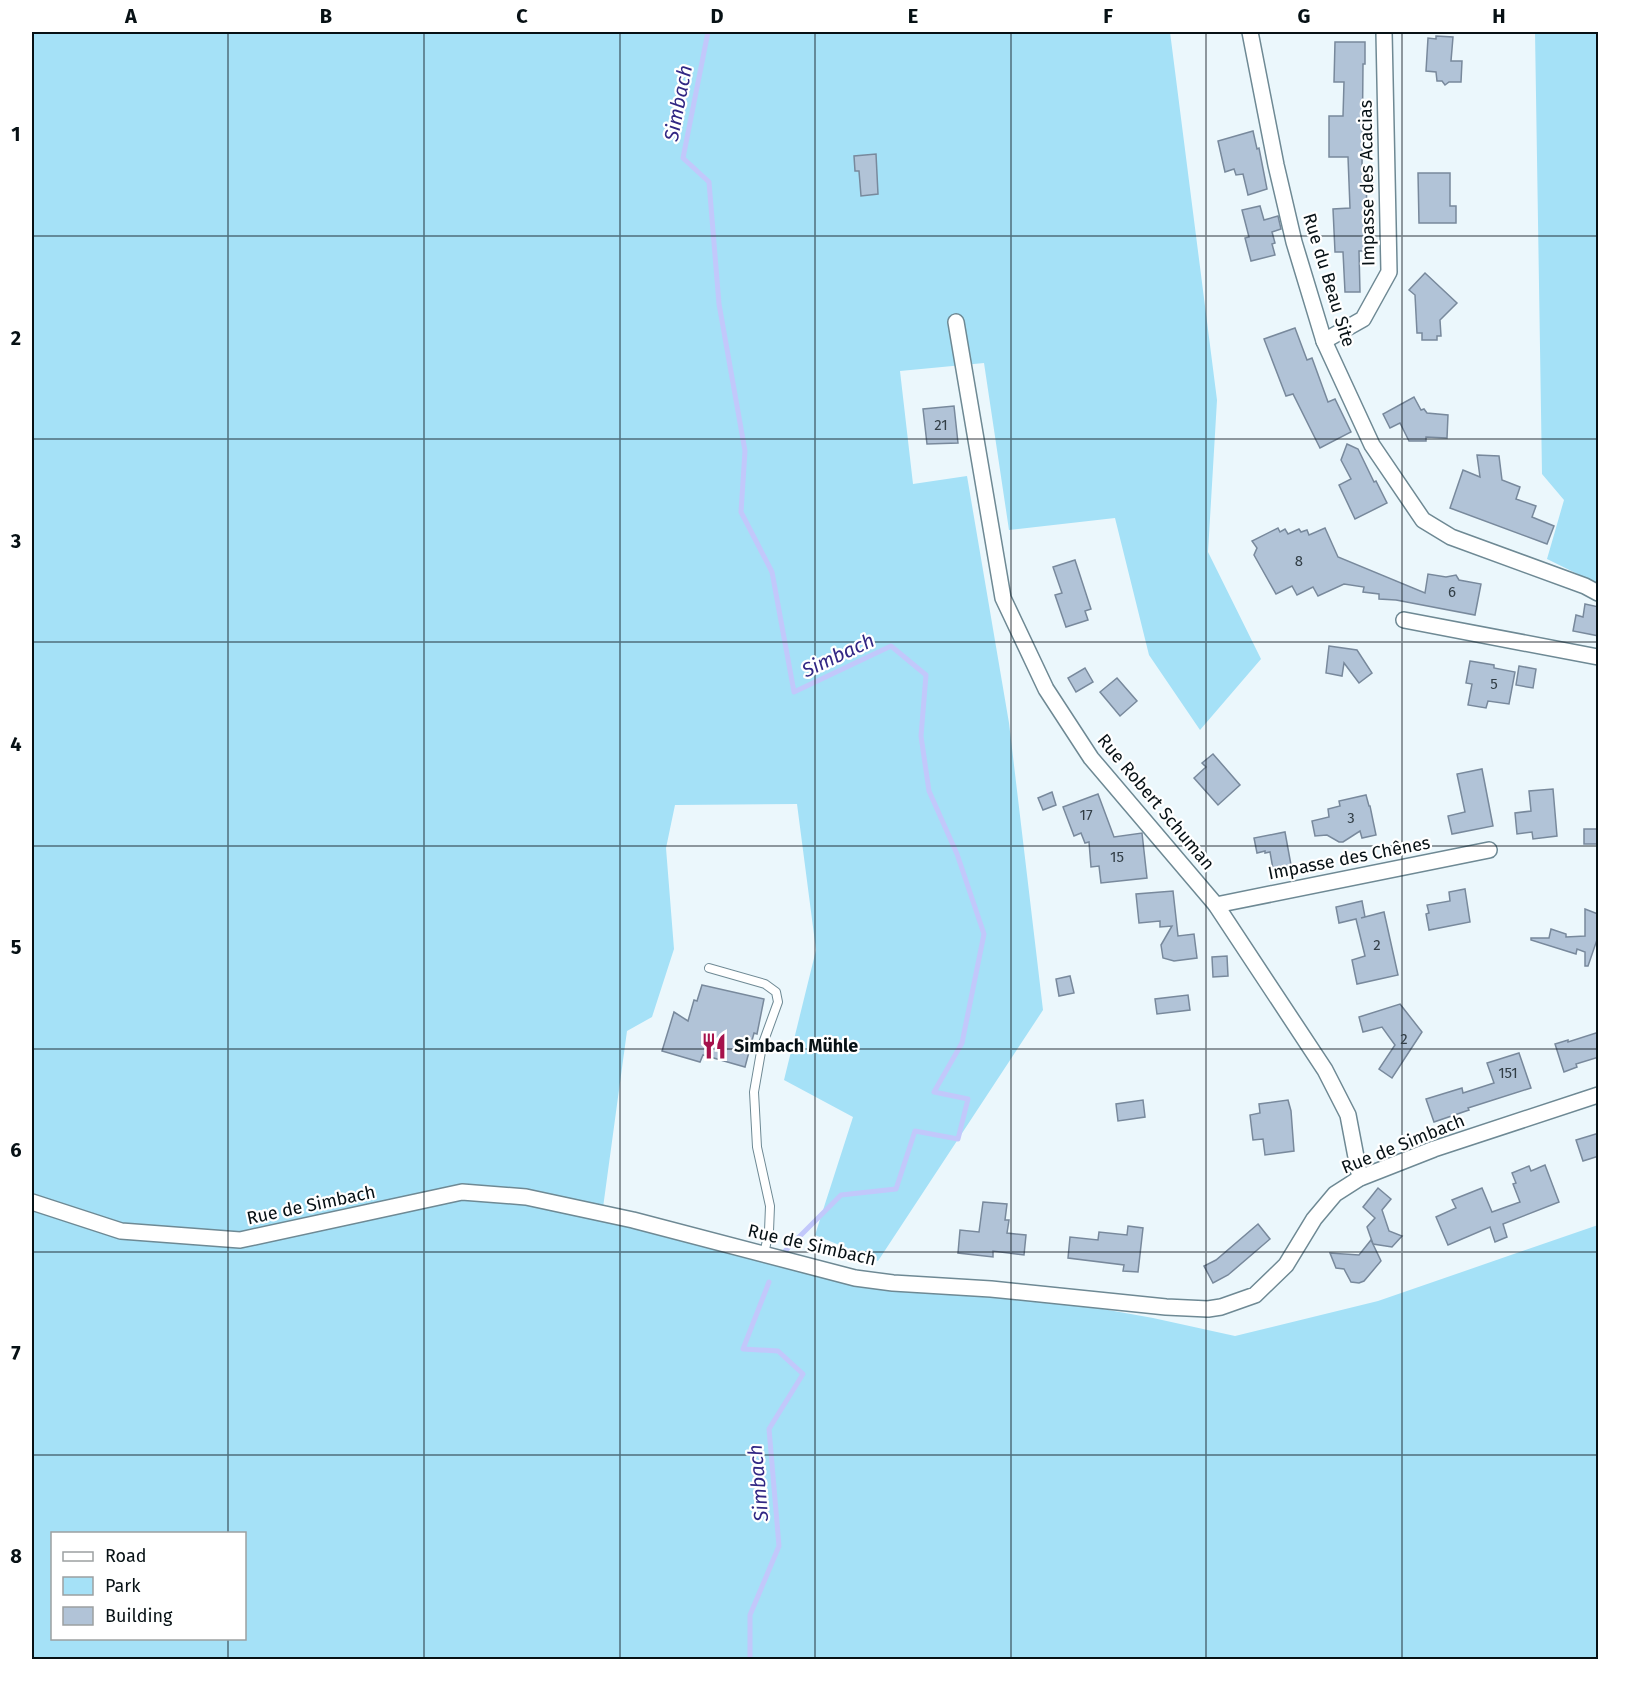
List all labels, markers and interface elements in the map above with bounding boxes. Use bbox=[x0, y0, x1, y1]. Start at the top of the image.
text: A bbox=[124, 4, 138, 28]
text: B bbox=[320, 4, 332, 28]
text: C bbox=[516, 4, 528, 28]
text: D bbox=[710, 4, 724, 28]
text: E bbox=[908, 4, 918, 28]
text: F bbox=[1103, 4, 1113, 28]
text: G bbox=[1298, 4, 1310, 28]
text: H bbox=[1492, 4, 1506, 28]
water label: Simbach bbox=[659, 63, 697, 144]
street label: Impasse des Acacias bbox=[1355, 100, 1379, 266]
text: 1 bbox=[11, 122, 21, 146]
street label: Rue du Beau Site bbox=[1298, 211, 1360, 349]
text: 2 bbox=[11, 326, 21, 350]
house number: 21 bbox=[934, 416, 948, 434]
text: 3 bbox=[10, 529, 21, 553]
house number: 8 bbox=[1295, 552, 1303, 570]
house number: 6 bbox=[1448, 583, 1456, 601]
water label: Simbach bbox=[797, 628, 878, 683]
house number: 5 bbox=[1490, 675, 1498, 693]
street label: Rue Robert Schuman bbox=[1093, 729, 1219, 875]
text: 4 bbox=[10, 732, 22, 756]
house number: 17 bbox=[1079, 806, 1093, 824]
house number: 3 bbox=[1347, 809, 1355, 827]
street label: Impasse des Chênes bbox=[1266, 831, 1432, 885]
house number: 15 bbox=[1110, 848, 1124, 866]
text: 5 bbox=[11, 935, 22, 959]
house number: 2 bbox=[1373, 936, 1381, 954]
house number: 2 bbox=[1400, 1030, 1408, 1048]
restaurant icon: Simbach Mühle bbox=[699, 1031, 729, 1061]
place label: Simbach Mühle bbox=[734, 1035, 858, 1057]
house number: 151 bbox=[1498, 1064, 1518, 1082]
street label: Rue de Simbach bbox=[1338, 1109, 1468, 1179]
text: 6 bbox=[10, 1138, 22, 1162]
street label: Rue de Simbach bbox=[245, 1181, 377, 1229]
street label: Rue de Simbach bbox=[746, 1220, 878, 1270]
text: 7 bbox=[11, 1341, 21, 1365]
water label: Simbach bbox=[743, 1443, 773, 1524]
legend bbox=[51, 1532, 246, 1640]
text: 8 bbox=[10, 1544, 22, 1568]
text: Road bbox=[105, 1545, 147, 1567]
text: Park bbox=[105, 1575, 141, 1597]
text: Building bbox=[105, 1605, 173, 1627]

